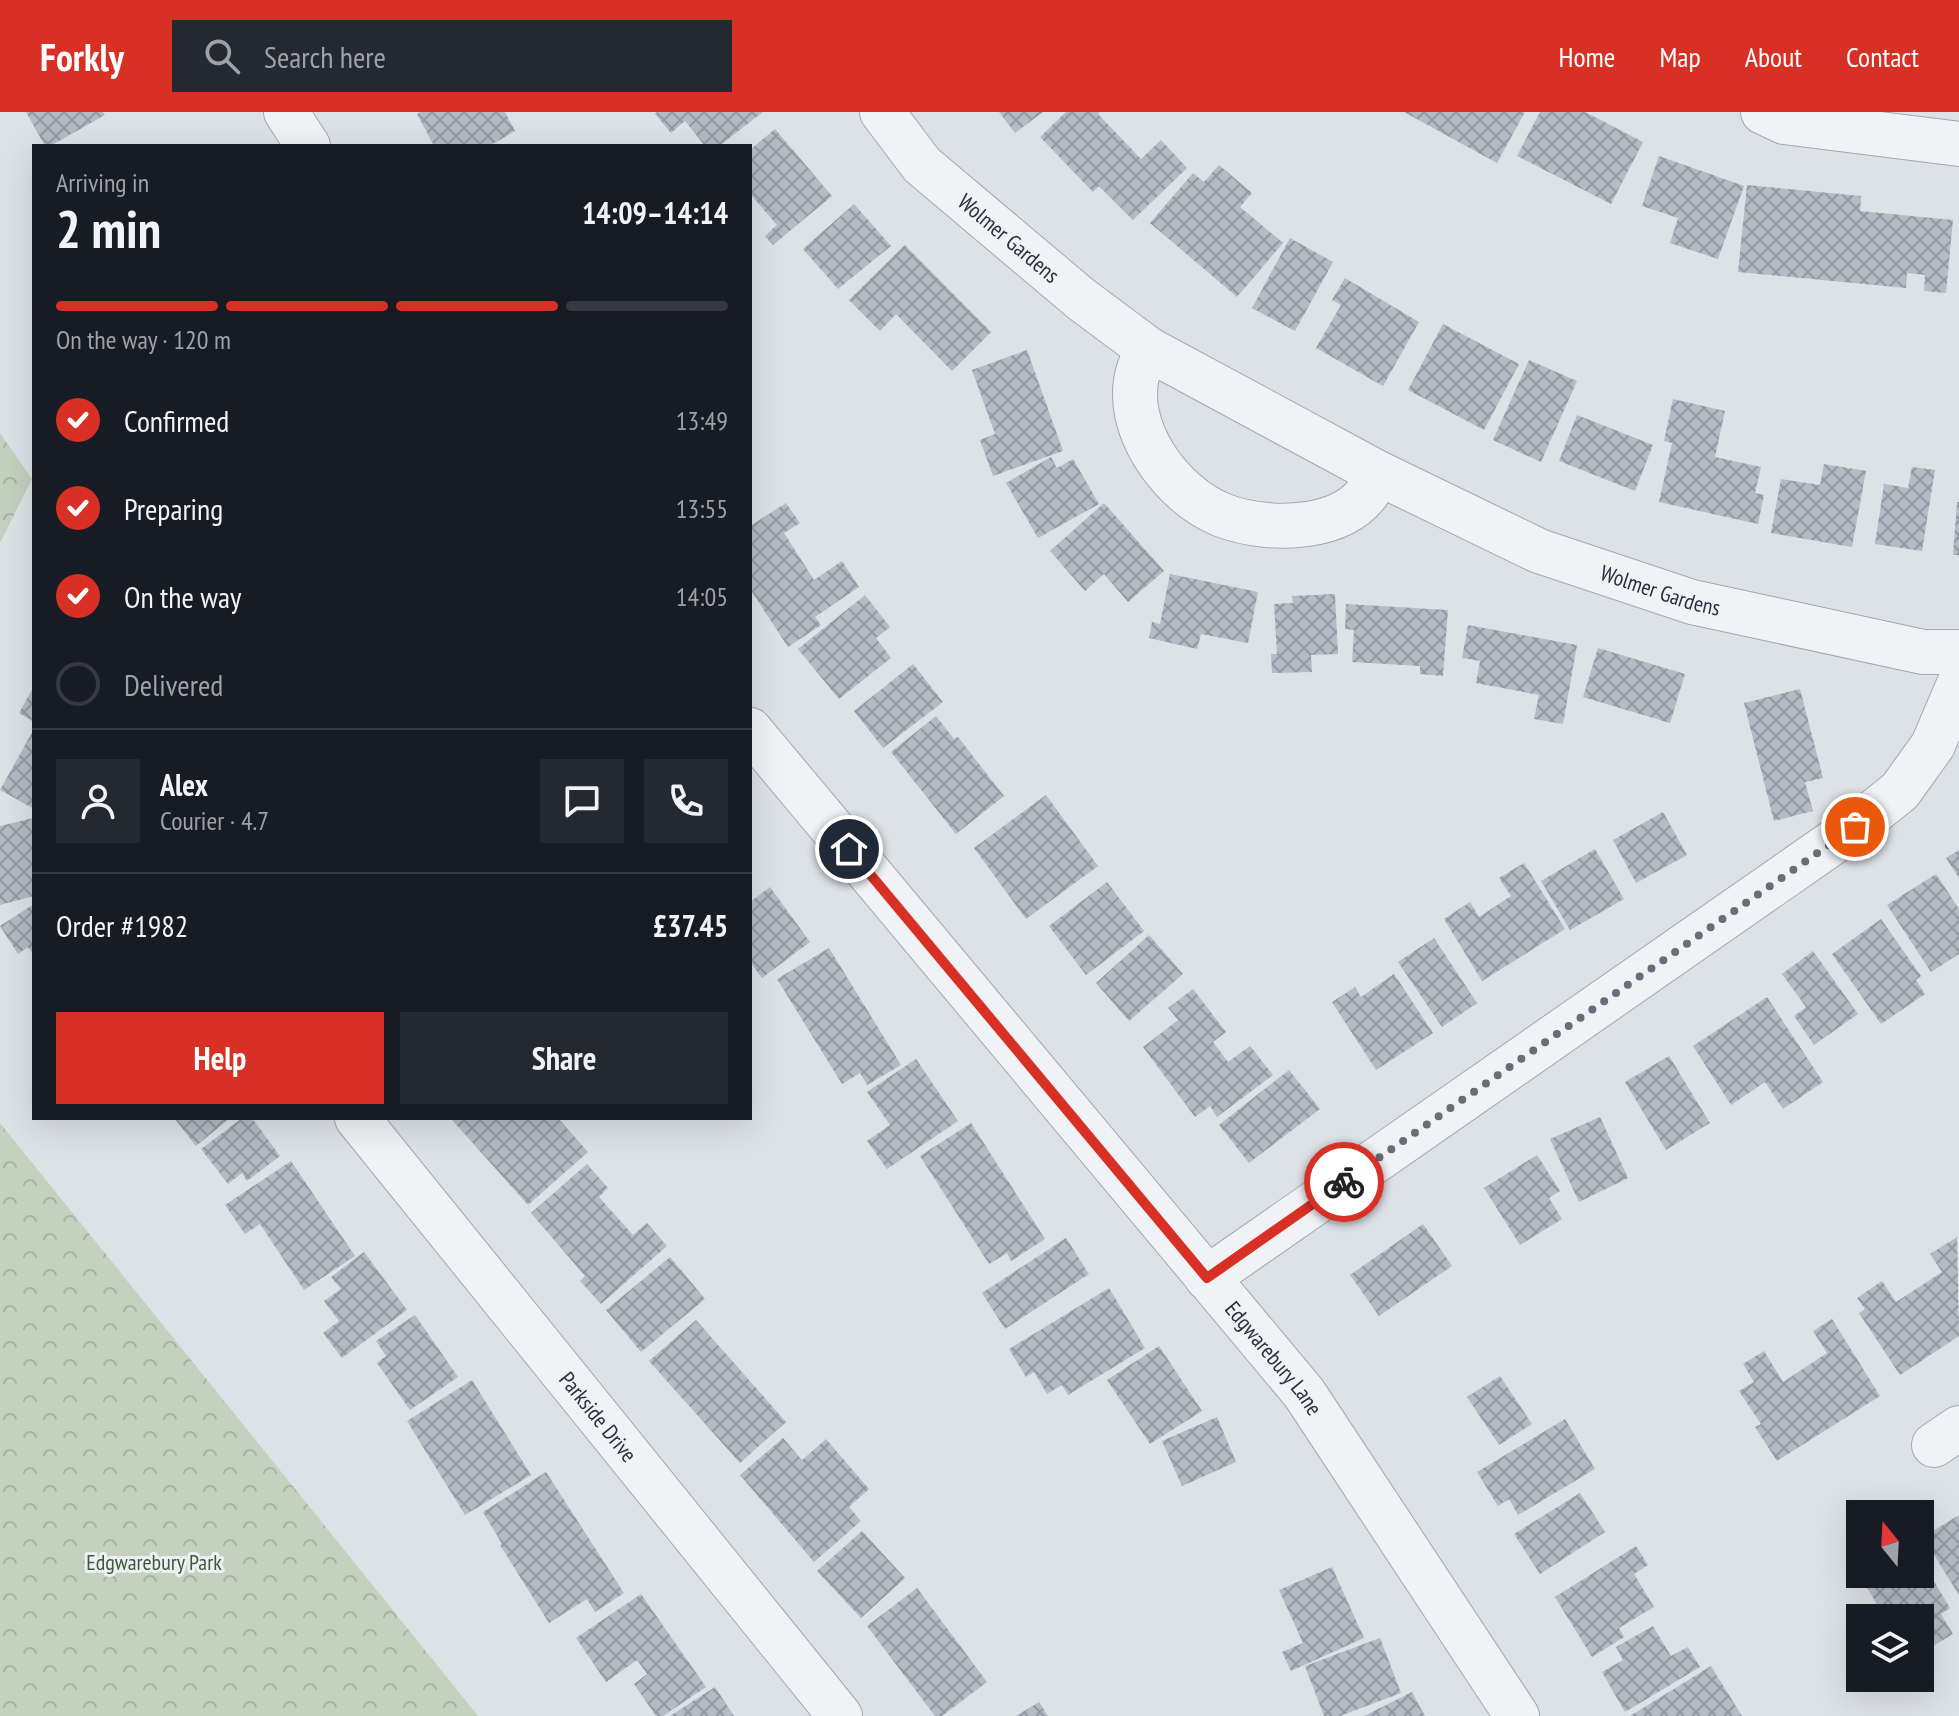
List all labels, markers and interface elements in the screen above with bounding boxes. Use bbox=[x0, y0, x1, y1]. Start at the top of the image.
search box bbox=[172, 20, 732, 92]
text: Forkly bbox=[40, 32, 124, 81]
icon: search bbox=[200, 34, 244, 78]
text: Search here bbox=[264, 37, 386, 76]
text: Home bbox=[1559, 38, 1615, 75]
text: Map bbox=[1659, 38, 1701, 75]
text: About bbox=[1745, 38, 1802, 75]
text: Contact bbox=[1846, 38, 1919, 75]
text: Arriving in bbox=[56, 166, 149, 199]
street label: Wolmer Gardens bbox=[952, 187, 1065, 289]
text: 14:09–14:14 bbox=[582, 193, 728, 232]
text: 2 min bbox=[56, 195, 161, 262]
text: On the way · 120 m bbox=[56, 323, 231, 356]
icon: check bbox=[56, 398, 100, 442]
text: Confirmed bbox=[124, 401, 229, 440]
text: 13:49 bbox=[676, 404, 728, 437]
icon: check bbox=[56, 486, 100, 530]
text: Preparing bbox=[124, 489, 223, 528]
text: 13:55 bbox=[676, 492, 728, 525]
street label: Wolmer Gardens bbox=[1597, 559, 1723, 622]
icon: check bbox=[56, 574, 100, 618]
text: On the way bbox=[124, 577, 241, 616]
text: 14:05 bbox=[676, 580, 728, 613]
text: Delivered bbox=[124, 665, 223, 704]
button: person bbox=[56, 759, 140, 843]
button: chat bbox=[540, 759, 624, 843]
button: phone bbox=[644, 759, 728, 843]
text: Alex bbox=[160, 765, 208, 804]
pin bbox=[1821, 793, 1889, 861]
text: Courier · 4.7 bbox=[160, 804, 269, 837]
icon: bag bbox=[1833, 805, 1877, 849]
pin bbox=[815, 815, 883, 883]
icon: home bbox=[827, 827, 871, 871]
text: Order #1982 bbox=[56, 906, 188, 945]
text: £37.45 bbox=[653, 906, 728, 945]
button: Help bbox=[56, 1012, 384, 1104]
button: Share bbox=[400, 1012, 728, 1104]
courier bbox=[1304, 1142, 1384, 1222]
icon: bike bbox=[1322, 1160, 1366, 1204]
street label: Edgwarebury Lane bbox=[1219, 1295, 1329, 1420]
street label: Parkside Drive bbox=[553, 1366, 643, 1468]
north arrow bbox=[1846, 1500, 1934, 1588]
map controls bbox=[1846, 1500, 1934, 1692]
park label: Edgwarebury Park bbox=[86, 1548, 222, 1576]
button: layers bbox=[1846, 1604, 1934, 1692]

